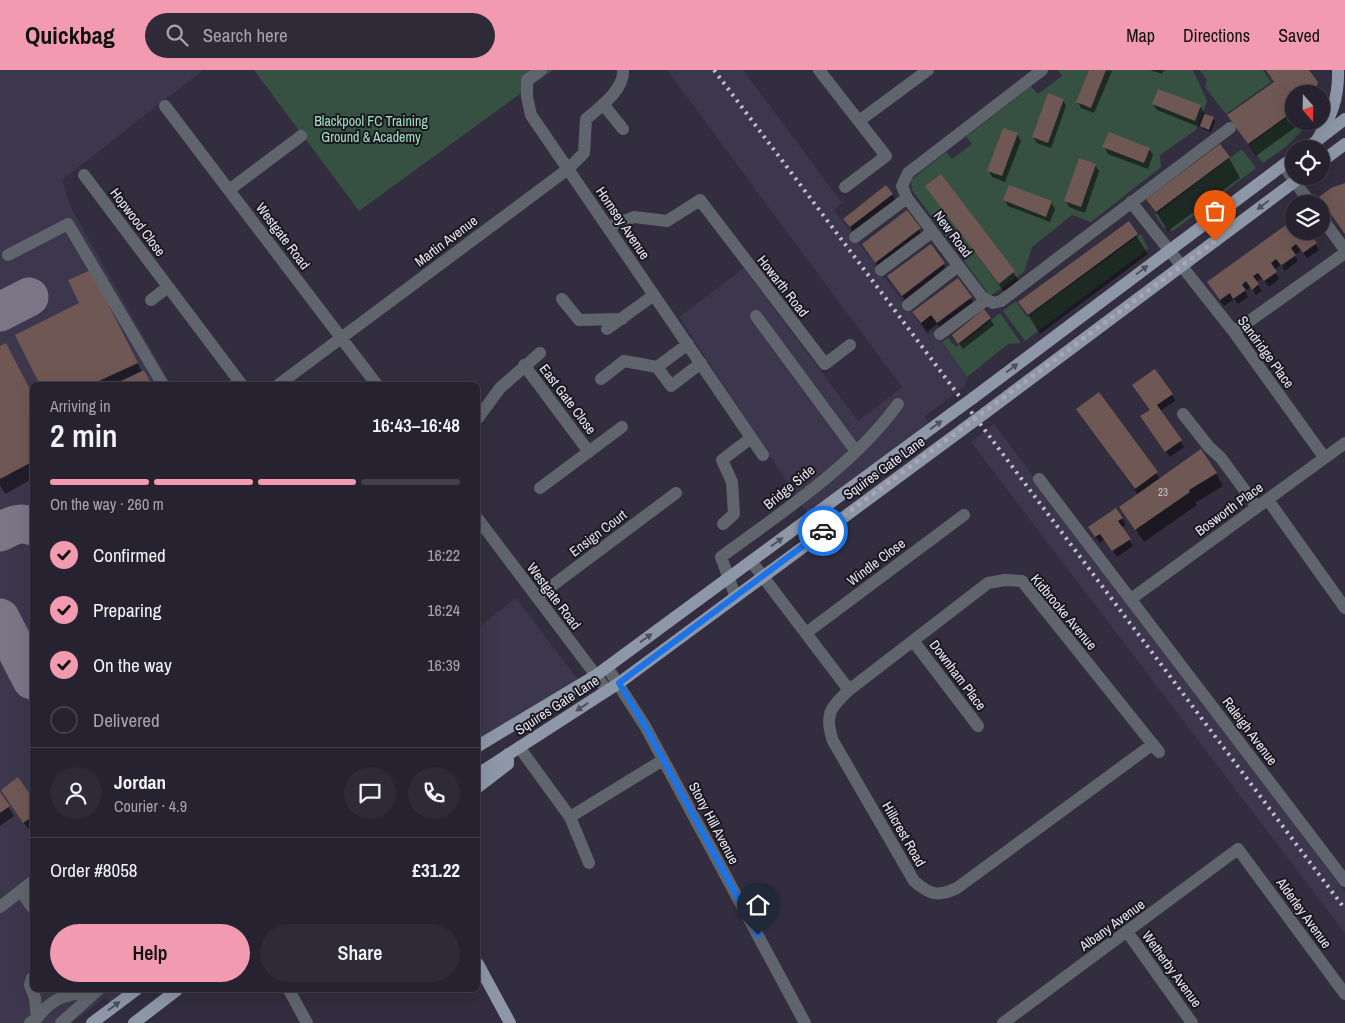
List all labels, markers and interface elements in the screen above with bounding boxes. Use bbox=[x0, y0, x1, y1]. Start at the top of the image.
search box bbox=[145, 13, 495, 58]
text: Quickbag bbox=[25, 19, 115, 51]
icon: search bbox=[163, 21, 191, 49]
text: Search here bbox=[203, 22, 288, 48]
text: Map bbox=[1126, 23, 1155, 48]
text: Directions bbox=[1183, 23, 1250, 48]
text: Saved bbox=[1278, 23, 1320, 48]
north arrow bbox=[1285, 85, 1330, 130]
map controls bbox=[1285, 85, 1330, 240]
park label: Blackpool FC Training Ground & Academy bbox=[314, 112, 428, 146]
button: locate bbox=[1285, 140, 1330, 185]
street label: Hornsey Avenue bbox=[592, 183, 654, 263]
street label: Hopwood Close bbox=[106, 184, 170, 260]
pin bbox=[1194, 190, 1236, 241]
button: layers bbox=[1285, 195, 1330, 240]
icon: bag bbox=[1201, 197, 1229, 225]
street label: Westgate Road bbox=[252, 199, 314, 273]
one-way arrow bbox=[1257, 200, 1270, 211]
street label: New Road bbox=[930, 207, 976, 261]
street label: Martin Avenue bbox=[411, 212, 481, 270]
street label: Howarth Road bbox=[753, 252, 813, 320]
one-way arrow bbox=[1135, 265, 1149, 275]
street label: Sandridge Place bbox=[1234, 312, 1298, 392]
street label: East Gate Close bbox=[536, 360, 600, 438]
one-way arrow bbox=[1005, 363, 1019, 373]
text: Arriving in bbox=[50, 395, 111, 417]
text: 16:43–16:48 bbox=[372, 412, 460, 438]
text: 2 min bbox=[50, 414, 118, 457]
one-way arrow bbox=[929, 420, 943, 430]
street label: Squires Gate Lane bbox=[840, 432, 928, 504]
street label: Bridge Side bbox=[760, 461, 818, 513]
street label: Bosworth Place bbox=[1191, 478, 1267, 540]
house number: 23 bbox=[1158, 485, 1168, 499]
text: On the way · 260 m bbox=[50, 493, 164, 515]
street label: Ensign Court bbox=[566, 506, 630, 560]
courier bbox=[798, 506, 848, 556]
icon: car bbox=[809, 517, 837, 545]
street label: Windle Close bbox=[843, 534, 909, 590]
one-way arrow bbox=[770, 537, 784, 547]
icon: check bbox=[50, 541, 78, 569]
text: Confirmed bbox=[93, 542, 166, 568]
text: 16:22 bbox=[427, 544, 460, 566]
street label: Westgate Road bbox=[523, 559, 585, 633]
street label: Kidbrooke Avenue bbox=[1027, 570, 1101, 654]
icon: check bbox=[50, 596, 78, 624]
text: Preparing bbox=[93, 597, 161, 623]
text: 16:24 bbox=[427, 599, 460, 621]
one-way arrow bbox=[639, 633, 653, 643]
street label: Downham Place bbox=[926, 636, 990, 714]
icon: check bbox=[50, 651, 78, 679]
text: On the way bbox=[93, 652, 172, 678]
text: 16:39 bbox=[427, 654, 460, 676]
street label: Squires Gate Lane bbox=[512, 671, 602, 739]
street label: Raleigh Avenue bbox=[1218, 693, 1282, 769]
one-way arrow bbox=[575, 702, 588, 712]
text: Delivered bbox=[93, 707, 160, 733]
button: person bbox=[50, 767, 102, 819]
button: chat bbox=[344, 767, 396, 819]
button: phone bbox=[408, 767, 460, 819]
text: Jordan bbox=[114, 769, 166, 795]
street label: Stony Hill Avenue bbox=[685, 779, 743, 867]
text: Courier · 4.9 bbox=[114, 795, 187, 817]
street label: Hillcrest Road bbox=[878, 798, 930, 870]
text: Order #8058 bbox=[50, 857, 137, 883]
text: £31.22 bbox=[412, 857, 460, 883]
street label: Alderley Avenue bbox=[1272, 873, 1336, 952]
pin bbox=[737, 884, 779, 935]
icon: home bbox=[744, 891, 772, 919]
street label: Albany Avenue bbox=[1075, 895, 1148, 955]
button: Help bbox=[50, 924, 250, 982]
button: Share bbox=[260, 924, 460, 982]
street label: Wetherby Avenue bbox=[1138, 927, 1206, 1011]
one-way arrow bbox=[107, 1001, 120, 1012]

